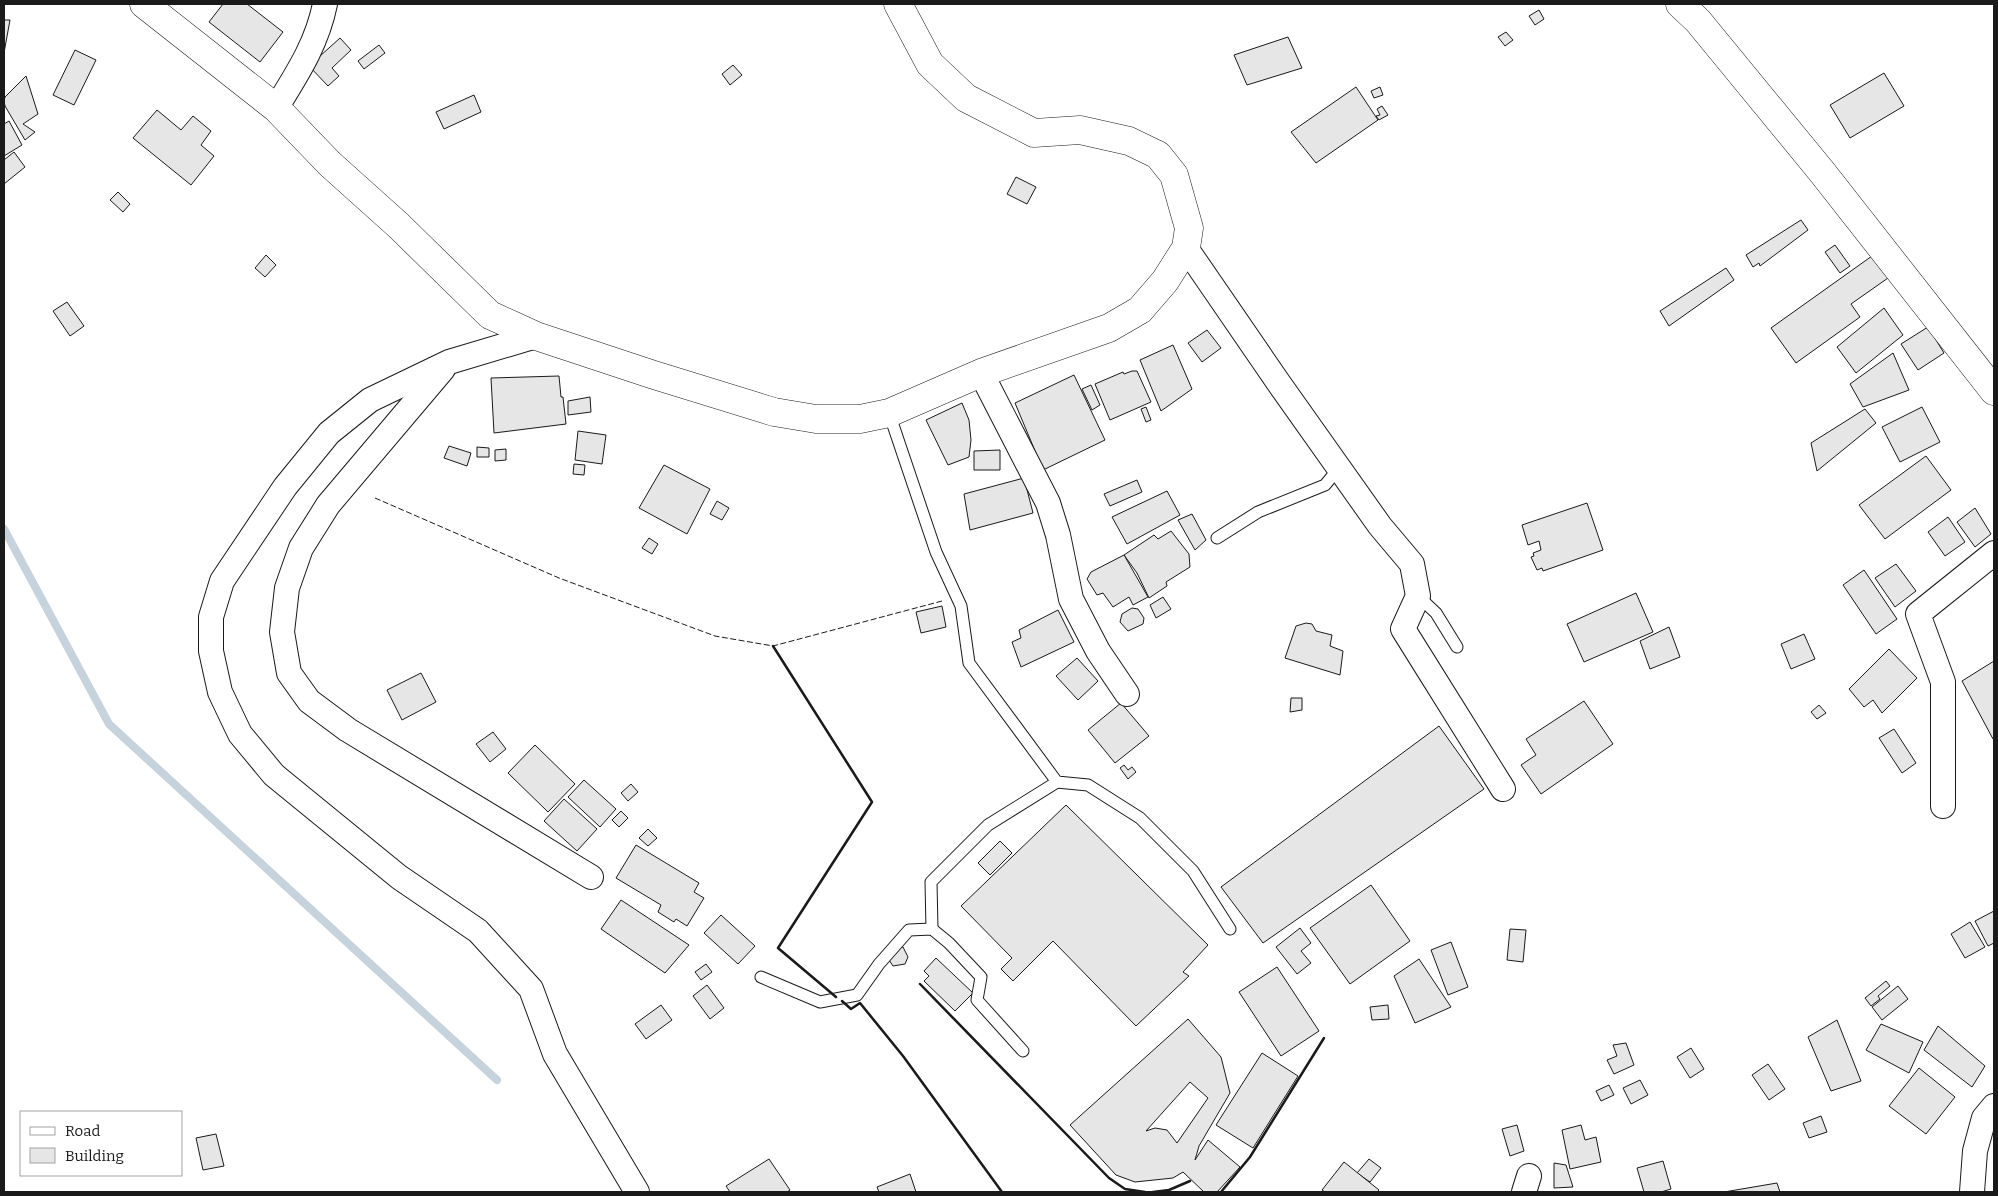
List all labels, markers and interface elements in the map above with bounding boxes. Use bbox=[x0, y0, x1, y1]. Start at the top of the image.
legend bbox=[20, 1111, 182, 1176]
text: Road bbox=[65, 1122, 100, 1140]
text: Building bbox=[65, 1147, 124, 1165]

